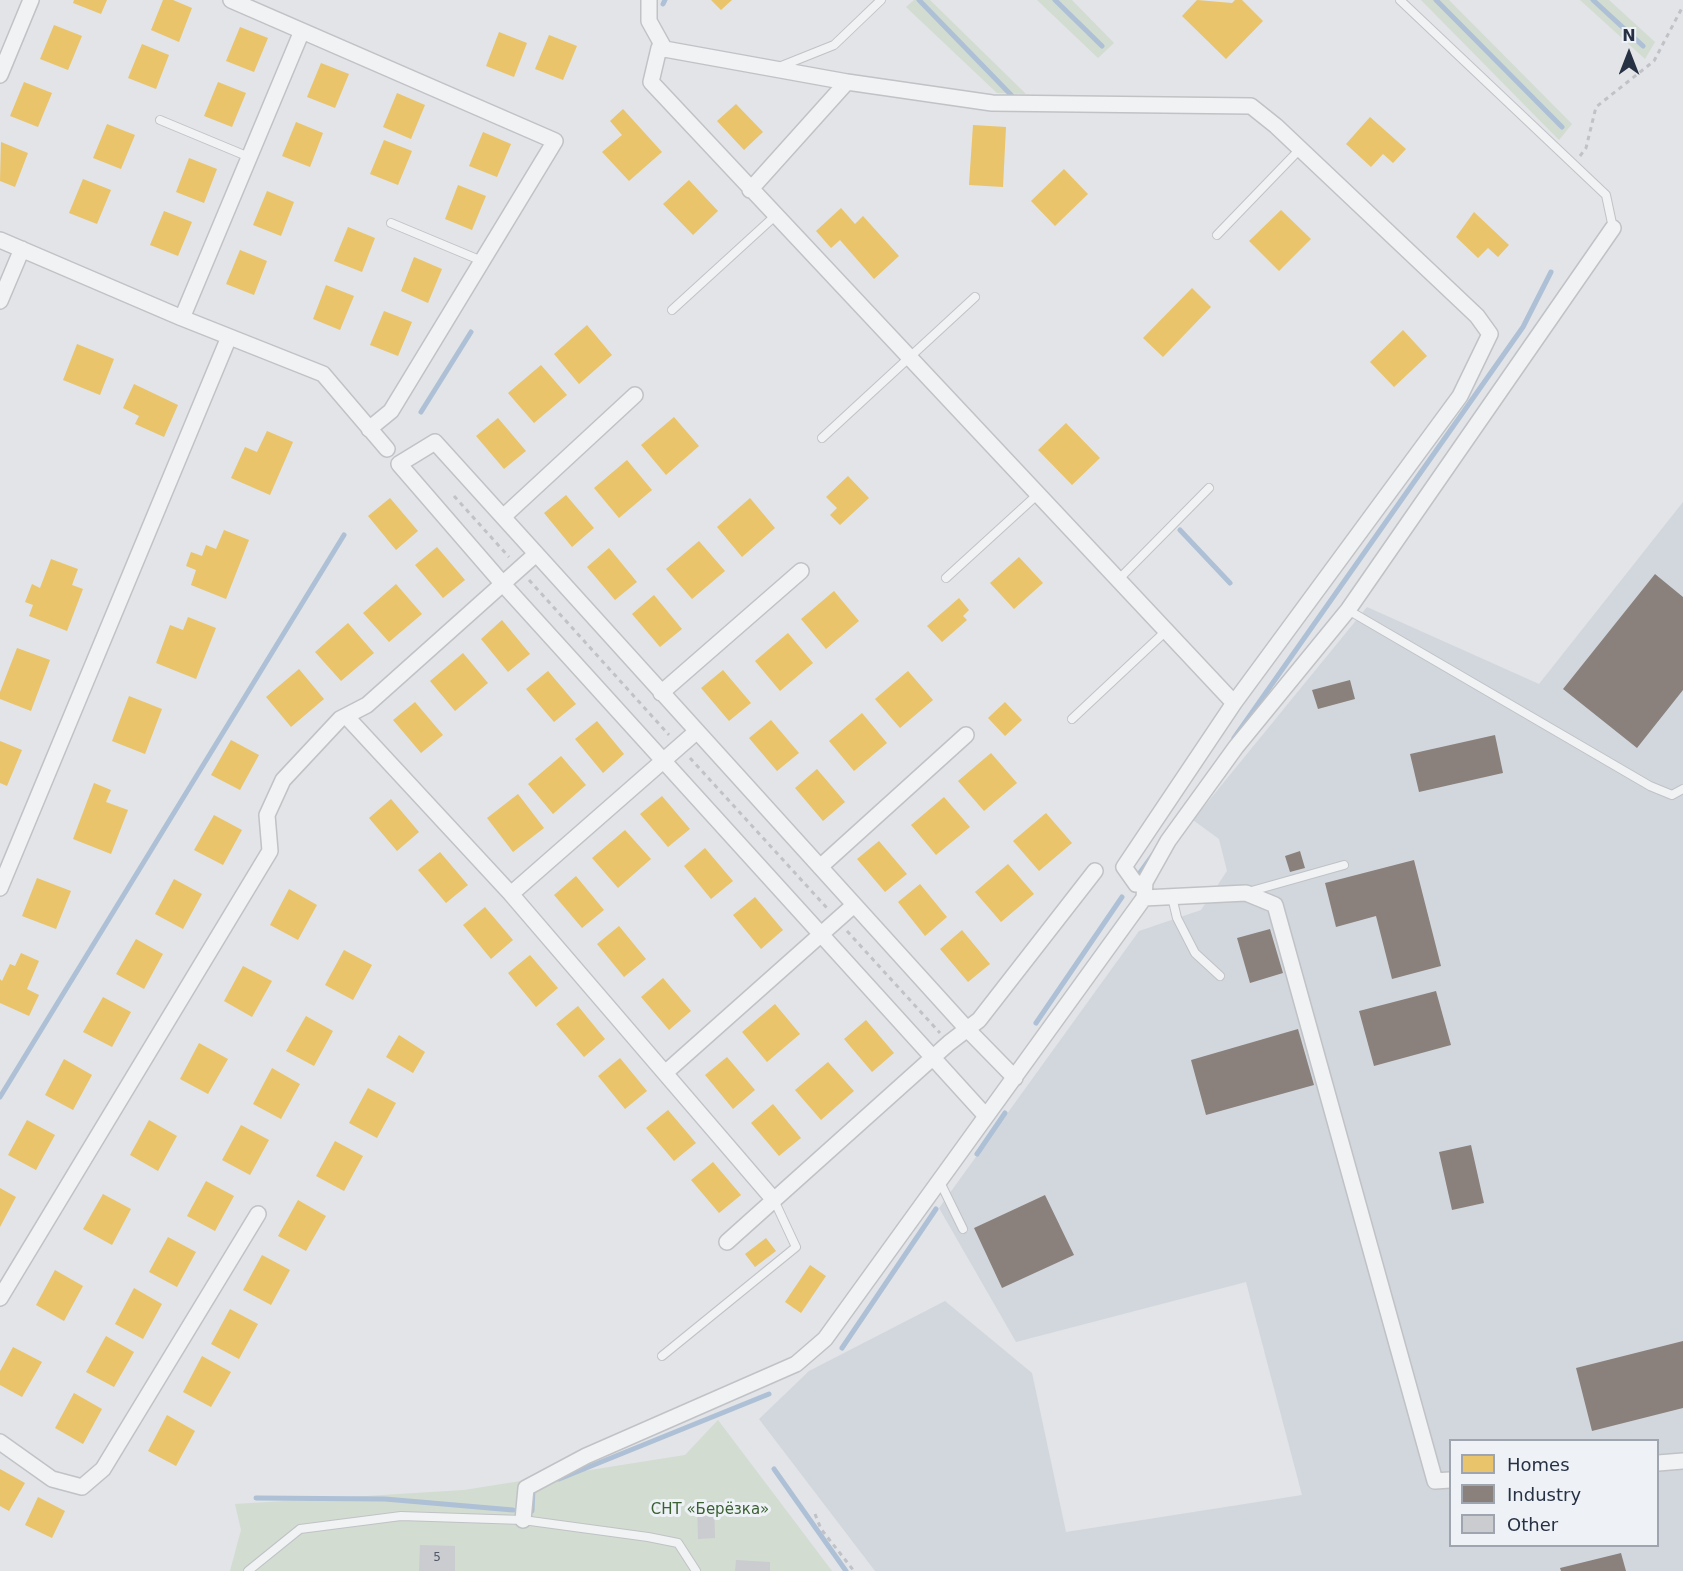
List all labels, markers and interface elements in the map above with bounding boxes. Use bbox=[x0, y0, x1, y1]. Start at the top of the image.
north arrow bbox=[1599, 24, 1659, 84]
text: N bbox=[1622, 26, 1636, 45]
legend bbox=[1449, 1439, 1659, 1547]
text: Homes bbox=[1507, 1454, 1570, 1475]
text: Industry bbox=[1507, 1484, 1581, 1505]
park label: СНТ «Берёзка» bbox=[651, 1501, 769, 1519]
text: Other bbox=[1507, 1514, 1558, 1535]
house number: 5 bbox=[433, 1551, 441, 1565]

